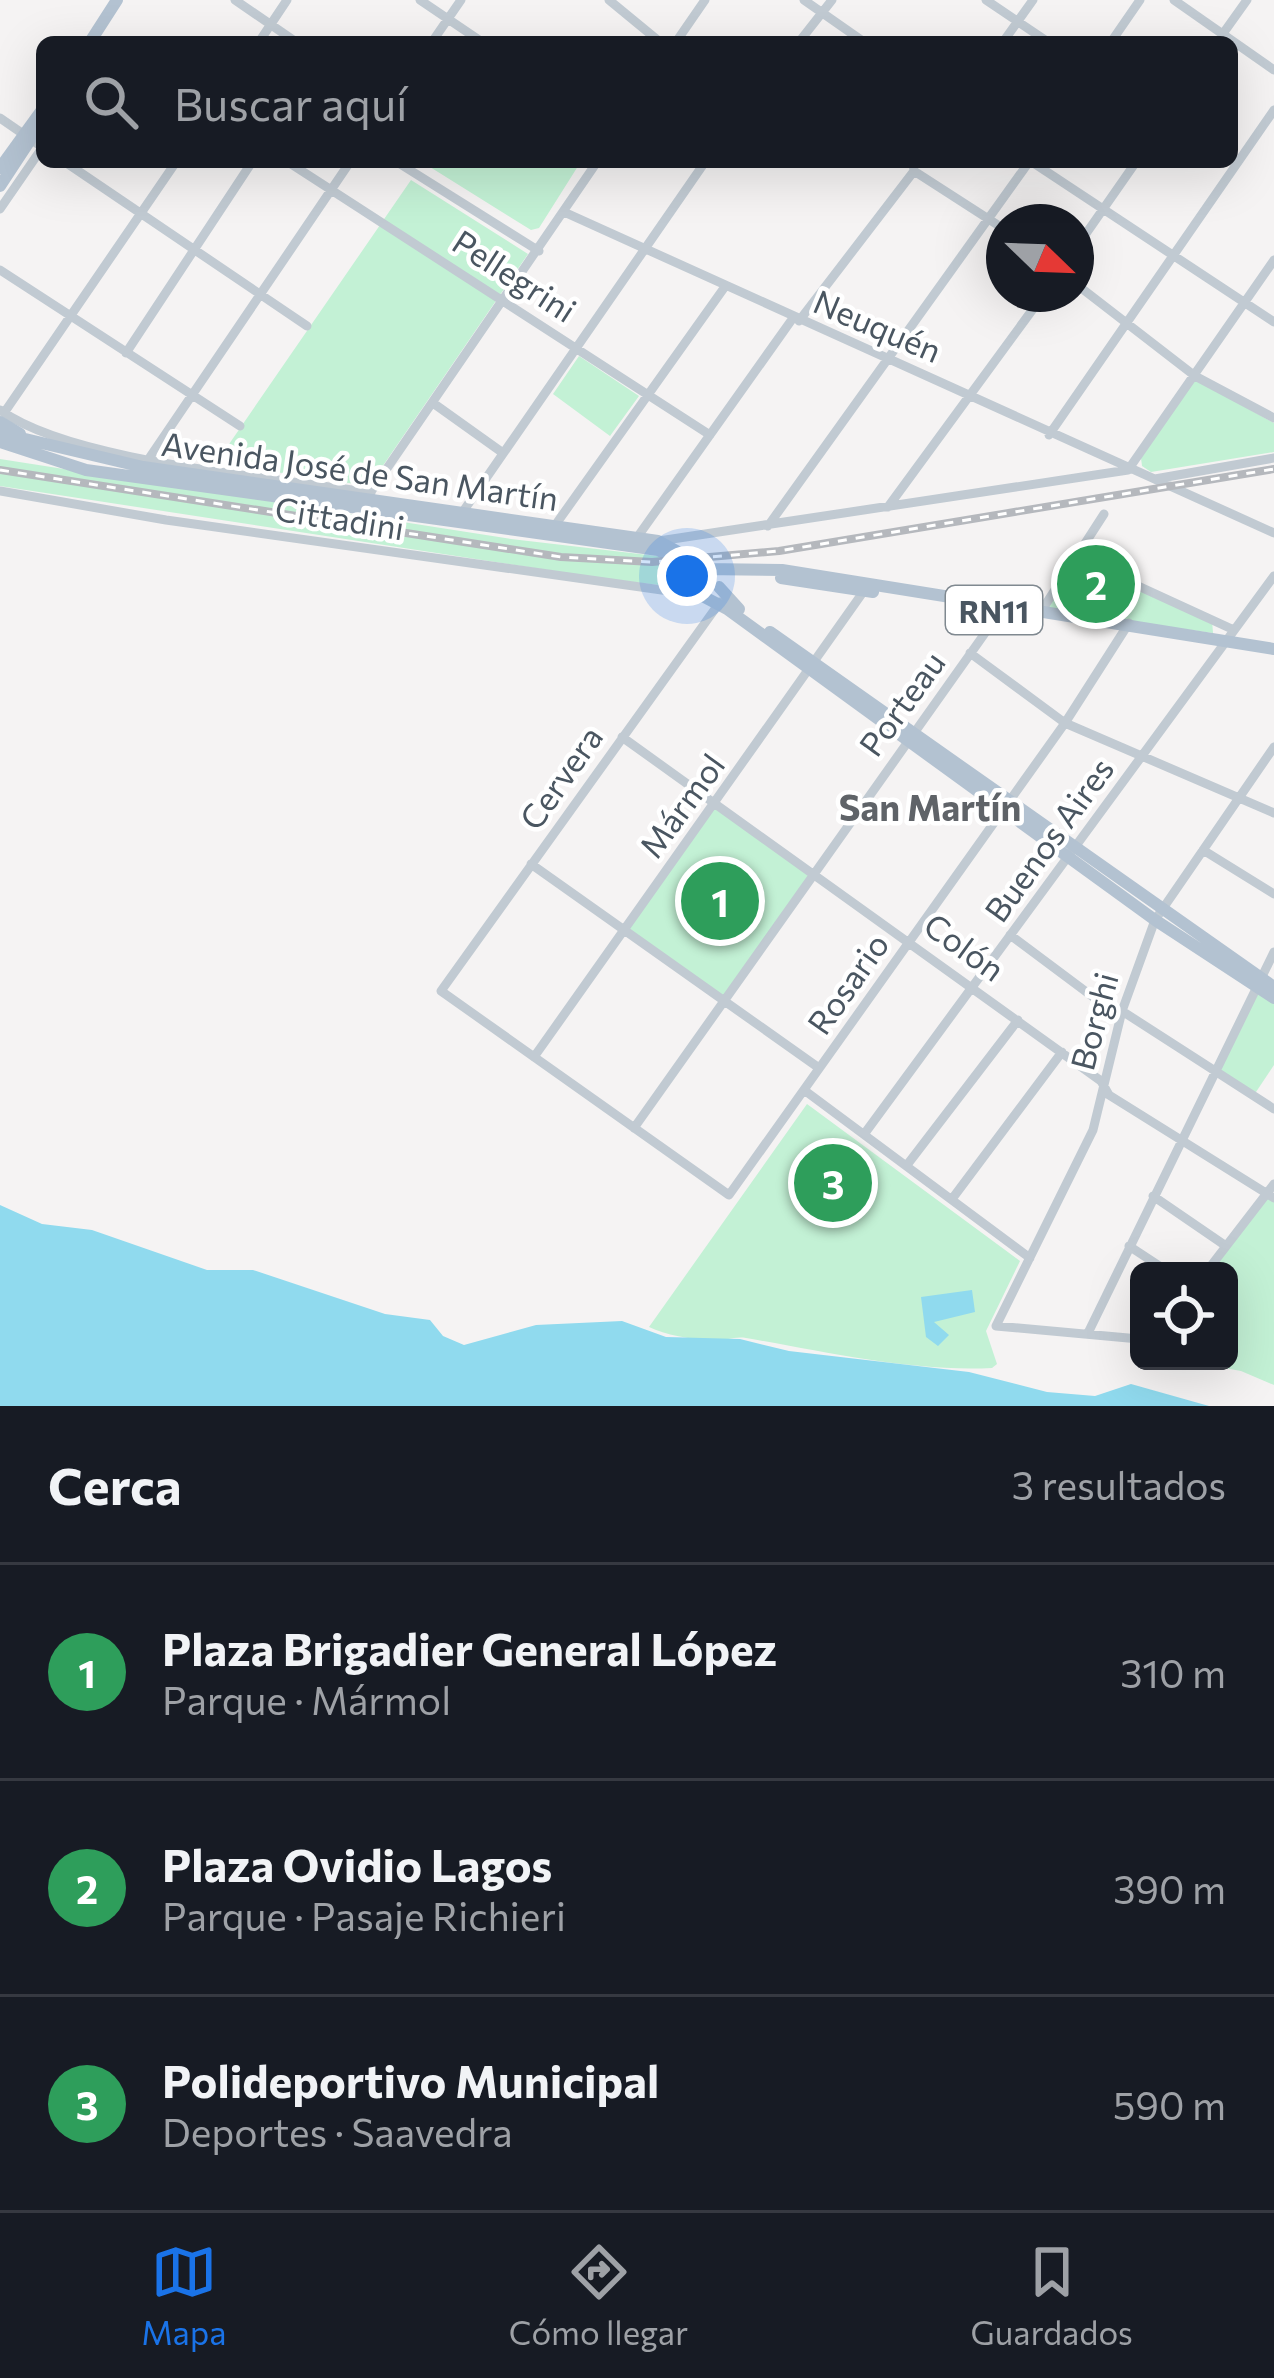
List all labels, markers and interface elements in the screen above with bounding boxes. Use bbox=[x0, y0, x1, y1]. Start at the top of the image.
search box bbox=[36, 36, 1238, 168]
icon: search bbox=[78, 69, 144, 135]
text: Buscar aquí bbox=[174, 75, 408, 130]
north arrow bbox=[986, 204, 1094, 312]
street label: Pellegrini bbox=[446, 220, 584, 330]
street label: Neuquén bbox=[808, 280, 948, 370]
street label: Avenida José de San Martín bbox=[159, 422, 561, 518]
street label: Cittadini bbox=[272, 487, 408, 547]
pin: 2 bbox=[1057, 539, 1135, 629]
your location bbox=[657, 546, 717, 606]
road number: RN11 bbox=[946, 586, 1042, 634]
street label: Porteau bbox=[849, 643, 953, 763]
street label: Cervera bbox=[510, 717, 610, 837]
street label: Mármol bbox=[630, 745, 732, 865]
street label: Buenos Aires bbox=[975, 749, 1121, 929]
district label: San Martín bbox=[839, 784, 1021, 828]
pin: 1 bbox=[681, 856, 759, 946]
street label: Colón bbox=[917, 903, 1013, 989]
street label: Rosario bbox=[797, 925, 897, 1041]
street label: Borghi bbox=[1060, 968, 1126, 1074]
pin: 3 bbox=[794, 1138, 872, 1228]
map controls bbox=[1130, 1262, 1238, 1370]
button: locate bbox=[1130, 1262, 1238, 1370]
text: Cerca bbox=[48, 1453, 182, 1516]
text: 3 resultados bbox=[1012, 1460, 1226, 1508]
text: Plaza Brigadier General López bbox=[162, 1620, 777, 1675]
text: 1 bbox=[78, 1648, 96, 1696]
text: 310 m bbox=[1120, 1648, 1226, 1696]
text: Parque · Mármol bbox=[162, 1675, 451, 1723]
text: Plaza Ovidio Lagos bbox=[162, 1836, 552, 1891]
text: 2 bbox=[76, 1864, 98, 1912]
text: 390 m bbox=[1113, 1864, 1226, 1912]
text: Parque · Pasaje Richieri bbox=[162, 1891, 566, 1939]
text: Polideportivo Municipal bbox=[162, 2052, 659, 2107]
text: 3 bbox=[76, 2080, 98, 2128]
text: 590 m bbox=[1113, 2080, 1226, 2128]
text: Deportes · Saavedra bbox=[162, 2107, 513, 2155]
tab: Mapa bbox=[141, 2239, 226, 2352]
tab: Cómo llegar bbox=[509, 2239, 688, 2352]
tab: Guardados bbox=[971, 2239, 1133, 2352]

